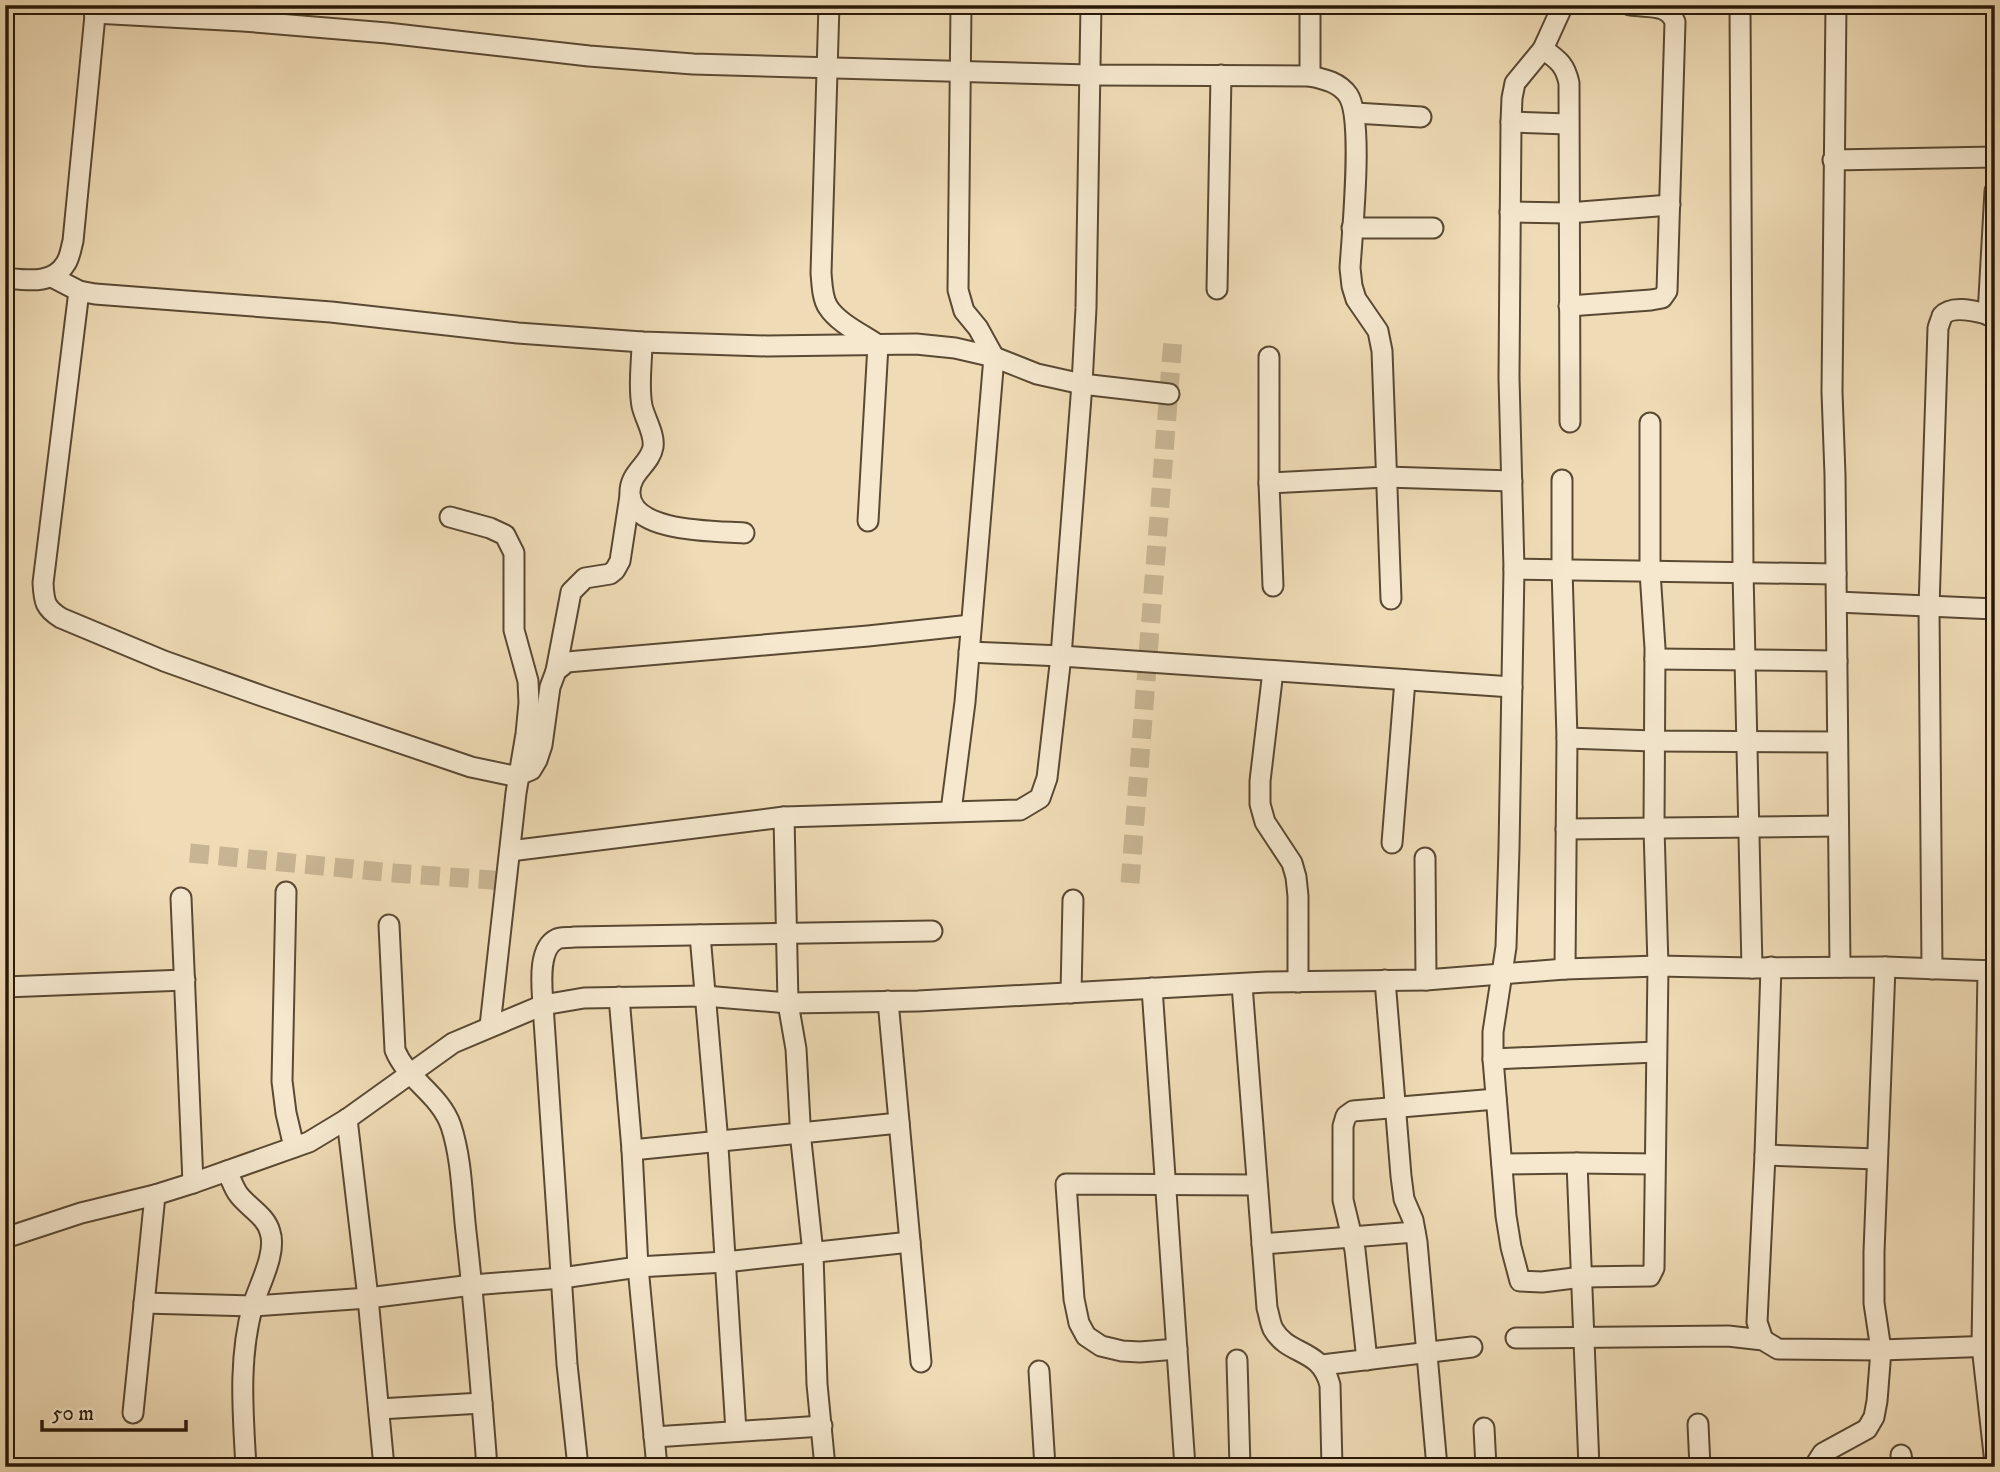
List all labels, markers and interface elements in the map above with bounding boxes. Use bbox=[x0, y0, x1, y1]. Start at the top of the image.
scale bar bbox=[42, 1388, 186, 1432]
text: 50 m bbox=[52, 1401, 94, 1427]

